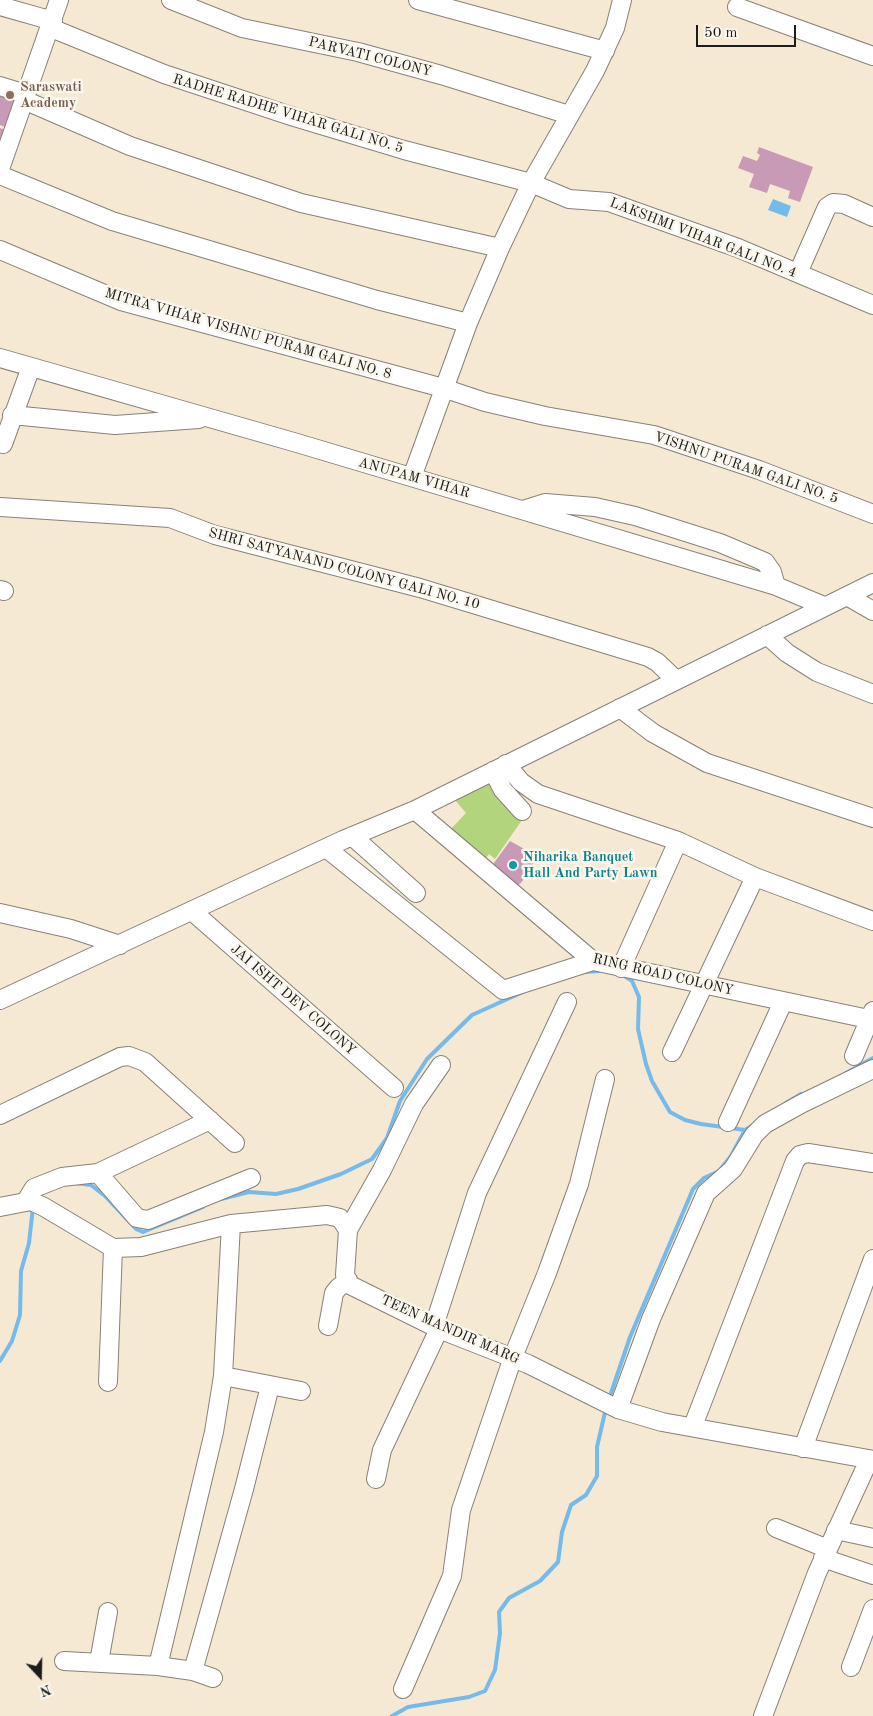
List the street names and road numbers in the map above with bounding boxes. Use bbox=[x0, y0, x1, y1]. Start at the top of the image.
street label: PARVATI COLONY bbox=[307, 34, 433, 80]
street label: RADHE RADHE VIHAR GALI NO. 5 bbox=[171, 71, 405, 157]
street label: LAKSHMI VIHAR GALI NO. 4 bbox=[607, 194, 799, 282]
street label: MITRA VIHAR VISHNU PURAM GALI NO. 8 bbox=[103, 285, 393, 383]
street label: VISHNU PURAM GALI NO. 5 bbox=[652, 429, 840, 507]
street label: ANUPAM VIHAR bbox=[356, 454, 472, 502]
street label: SHRI SATYANAND COLONY GALI NO. 10 bbox=[207, 525, 481, 613]
street label: JAI ISHT DEV COLONY bbox=[227, 941, 359, 1059]
street label: RING ROAD COLONY bbox=[591, 951, 735, 999]
street label: TEEN MANDIR MARG bbox=[378, 1292, 522, 1368]

